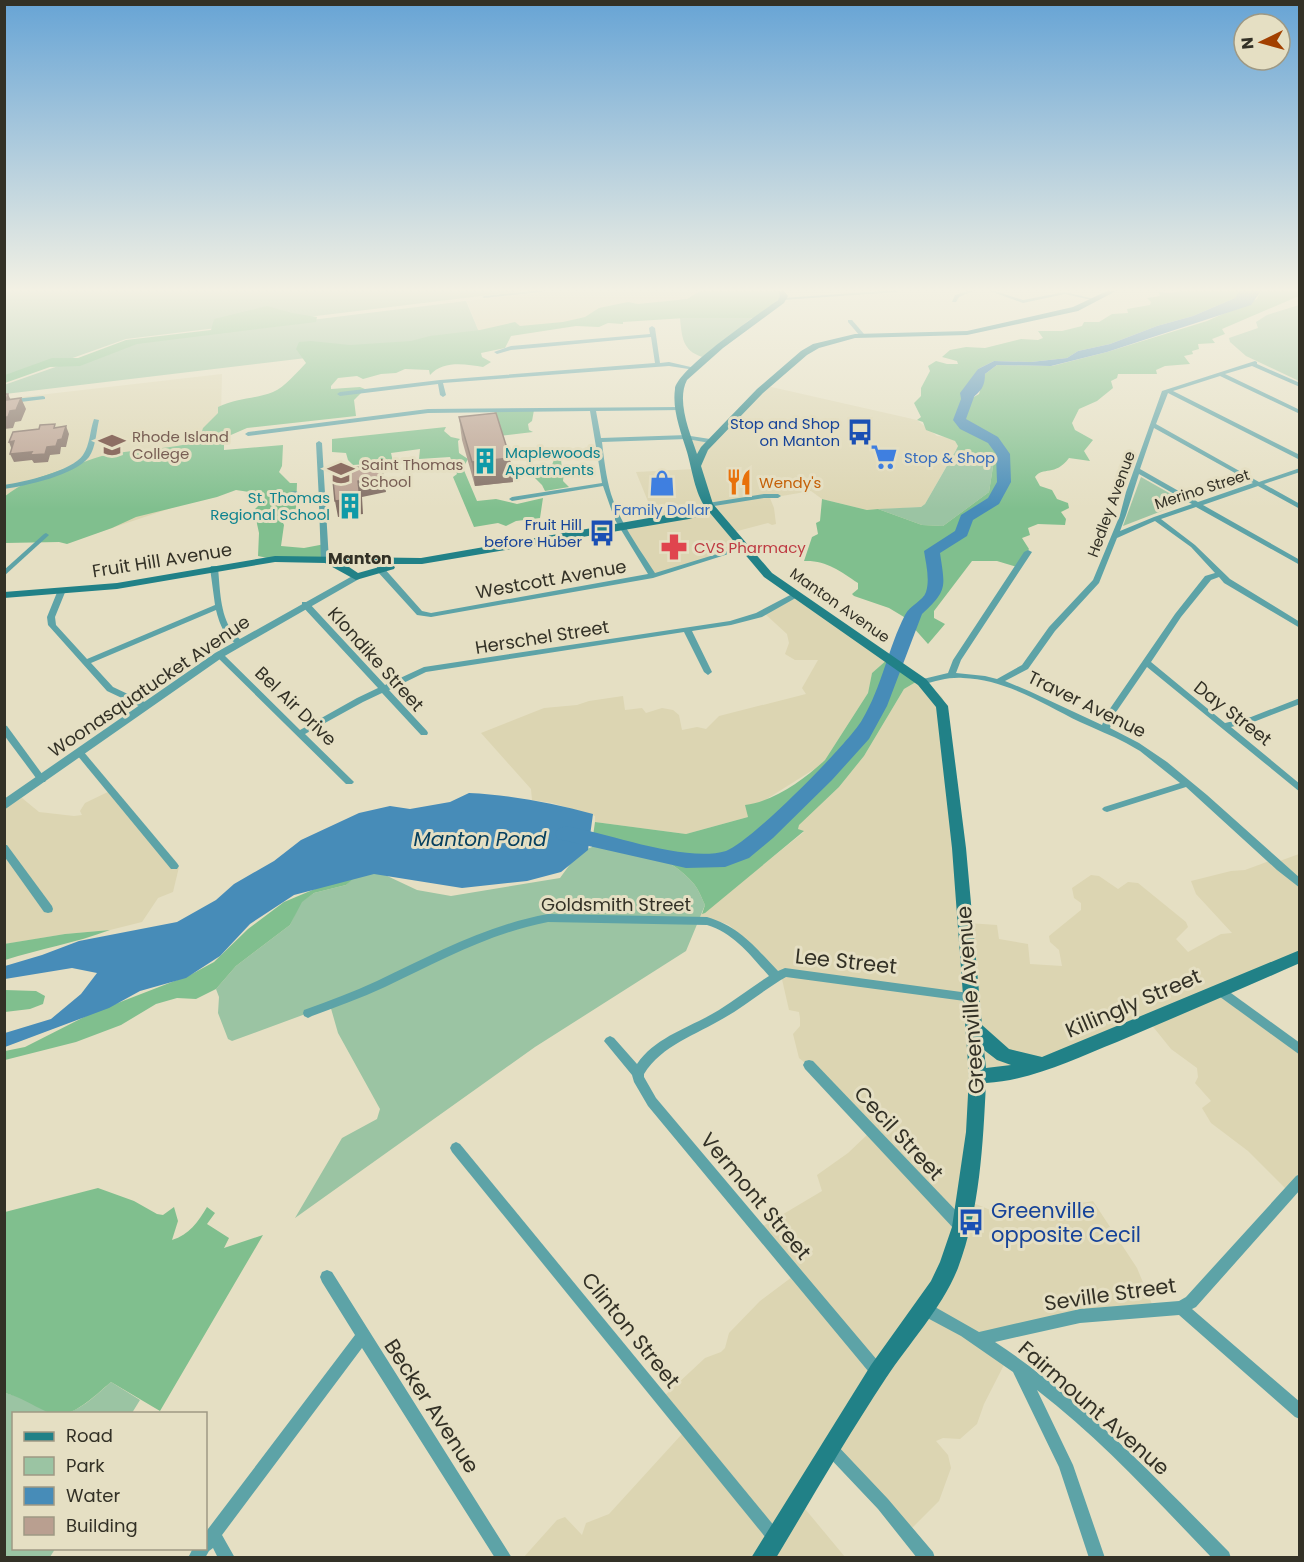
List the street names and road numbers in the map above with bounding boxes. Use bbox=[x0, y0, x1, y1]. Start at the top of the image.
street label: Hedley Avenue bbox=[1082, 448, 1140, 560]
street label: Merino Street bbox=[1152, 464, 1252, 514]
street label: Fruit Hill Avenue bbox=[90, 537, 234, 583]
street label: Westcott Avenue bbox=[474, 553, 628, 605]
street label: Manton Avenue bbox=[786, 563, 894, 647]
street label: Klondike Street bbox=[322, 601, 430, 717]
street label: Woonasquatucket Avenue bbox=[43, 609, 255, 763]
street label: Herschel Street bbox=[473, 614, 611, 660]
street label: Bel Air Drive bbox=[250, 661, 342, 751]
street label: Traver Avenue bbox=[1024, 664, 1150, 744]
street label: Day Street bbox=[1189, 675, 1277, 751]
street label: Goldsmith Street bbox=[541, 892, 691, 917]
street label: Greenville Avenue bbox=[949, 905, 991, 1095]
street label: Lee Street bbox=[794, 941, 898, 981]
street label: Killingly Street bbox=[1061, 961, 1205, 1045]
street label: Cecil Street bbox=[848, 1079, 950, 1187]
street label: Vermont Street bbox=[694, 1126, 818, 1266]
street label: Clinton Street bbox=[575, 1266, 687, 1394]
street label: Seville Street bbox=[1042, 1270, 1178, 1318]
street label: Becker Avenue bbox=[378, 1333, 486, 1479]
street label: Fairmount Avenue bbox=[1012, 1334, 1176, 1482]

